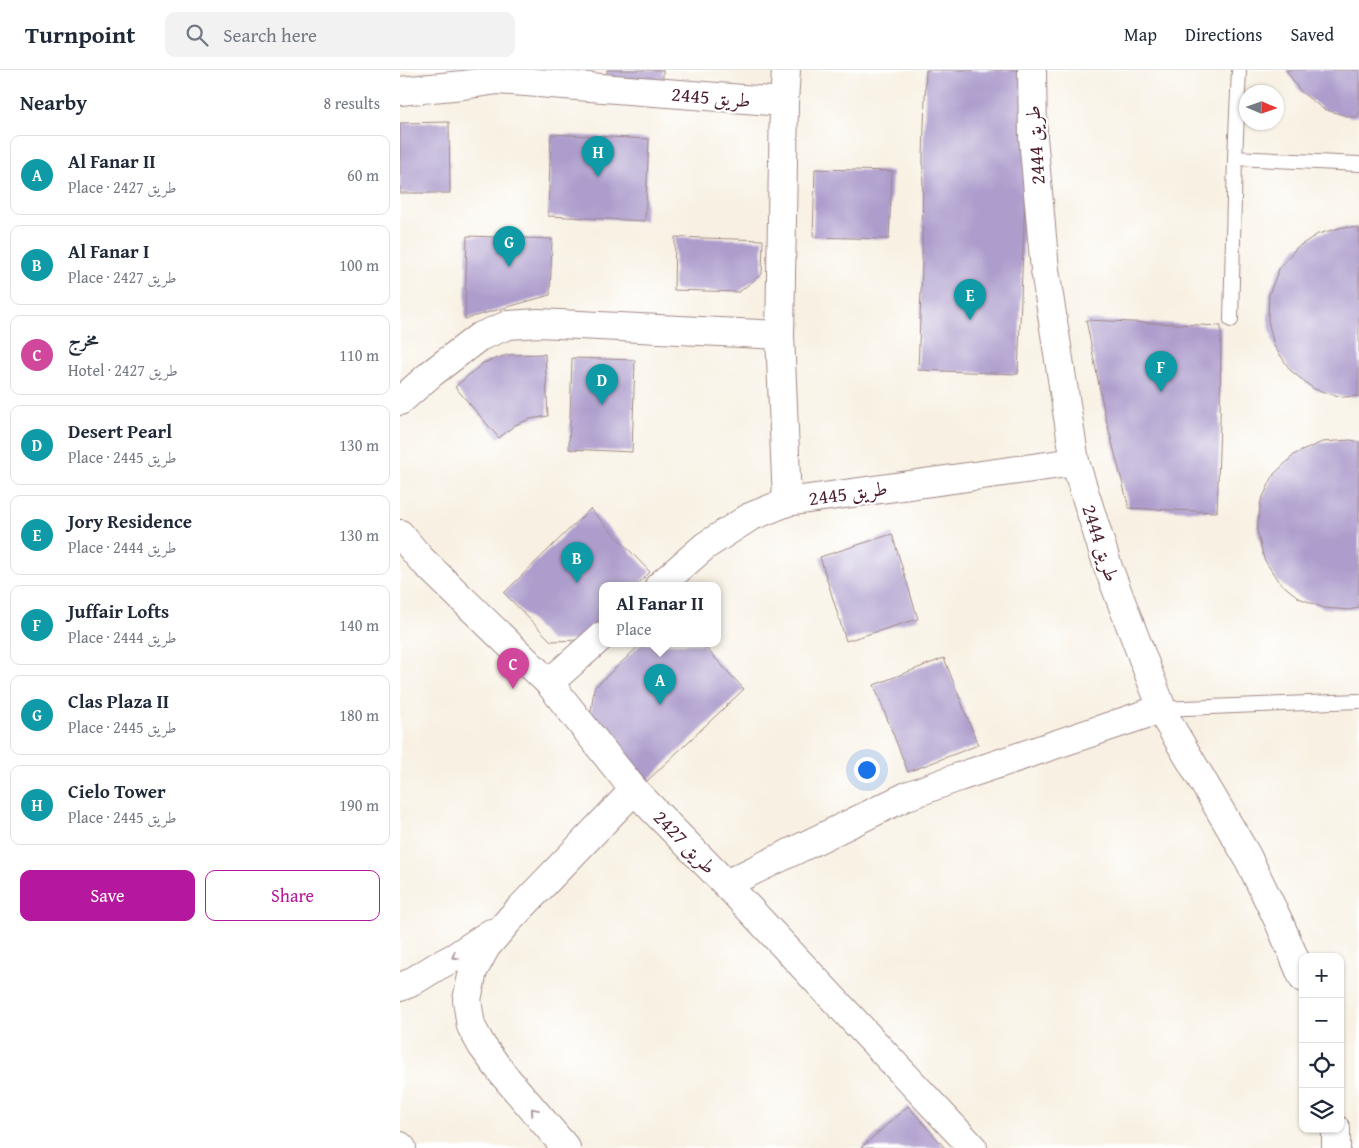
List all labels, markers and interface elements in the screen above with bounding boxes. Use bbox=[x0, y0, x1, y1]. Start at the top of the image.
search box bbox=[165, 12, 515, 57]
text: Turnpoint bbox=[25, 17, 135, 52]
icon: search bbox=[183, 21, 211, 49]
text: Search here bbox=[223, 21, 317, 49]
text: Map bbox=[1124, 21, 1157, 48]
text: Directions bbox=[1185, 21, 1262, 48]
text: Saved bbox=[1290, 21, 1334, 48]
street label: طريق 2445 bbox=[670, 79, 752, 114]
north arrow bbox=[1239, 85, 1284, 130]
text: Nearby bbox=[20, 87, 87, 118]
text: 8 results bbox=[323, 91, 380, 115]
street label: طريق 2444 bbox=[1017, 104, 1052, 186]
pin: H bbox=[582, 136, 614, 177]
text: Al Fanar II bbox=[68, 147, 156, 175]
text: A bbox=[32, 163, 42, 187]
text: 60 m bbox=[347, 163, 379, 187]
text: Place · طريق 2427 bbox=[68, 175, 177, 199]
pin: G bbox=[493, 226, 525, 267]
text: Al Fanar I bbox=[68, 237, 149, 265]
text: B bbox=[32, 253, 42, 277]
text: 100 m bbox=[339, 253, 379, 277]
text: Place · طريق 2427 bbox=[68, 265, 177, 289]
pin: E bbox=[954, 279, 986, 320]
text: مخرج bbox=[68, 325, 99, 353]
text: C bbox=[32, 343, 42, 367]
text: 110 m bbox=[339, 343, 379, 367]
pin: F bbox=[1145, 351, 1177, 392]
text: Hotel · طريق 2427 bbox=[68, 358, 178, 382]
pin: D bbox=[586, 364, 618, 405]
text: Desert Pearl bbox=[68, 417, 172, 445]
text: D bbox=[32, 433, 42, 457]
text: 130 m bbox=[339, 433, 379, 457]
text: Place · طريق 2445 bbox=[68, 445, 177, 469]
street label: طريق 2445 bbox=[807, 473, 889, 512]
street label: طريق 2444 bbox=[1075, 501, 1128, 585]
text: Jory Residence bbox=[68, 507, 192, 535]
text: E bbox=[33, 523, 41, 547]
text: 130 m bbox=[339, 523, 379, 547]
text: Place · طريق 2444 bbox=[68, 535, 177, 559]
pin: B bbox=[561, 542, 593, 583]
popup bbox=[599, 582, 721, 647]
text: Al Fanar II bbox=[616, 589, 704, 617]
text: Juffair Lofts bbox=[68, 597, 169, 625]
text: F bbox=[33, 613, 41, 637]
text: 140 m bbox=[339, 613, 379, 637]
text: Place bbox=[616, 617, 651, 641]
text: Place · طريق 2444 bbox=[68, 625, 177, 649]
pin: C bbox=[497, 648, 529, 689]
pin: A bbox=[644, 664, 676, 705]
text: Clas Plaza II bbox=[68, 687, 169, 715]
text: G bbox=[32, 703, 42, 727]
text: 180 m bbox=[339, 703, 379, 727]
text: Place · طريق 2445 bbox=[68, 715, 177, 739]
your location bbox=[854, 757, 880, 783]
text: Cielo Tower bbox=[68, 777, 166, 805]
text: H bbox=[31, 793, 43, 817]
text: 190 m bbox=[339, 793, 379, 817]
street label: طريق 2427 bbox=[647, 803, 723, 880]
text: Place · طريق 2445 bbox=[68, 805, 177, 829]
button: Save bbox=[20, 870, 195, 921]
button: Share bbox=[205, 870, 380, 921]
one-way arrow bbox=[452, 950, 461, 960]
map controls bbox=[1299, 953, 1344, 1133]
button: + bbox=[1299, 953, 1344, 998]
button: − bbox=[1299, 998, 1344, 1043]
button: locate bbox=[1299, 1043, 1344, 1088]
button: layers bbox=[1299, 1088, 1344, 1133]
one-way arrow bbox=[531, 1107, 540, 1116]

